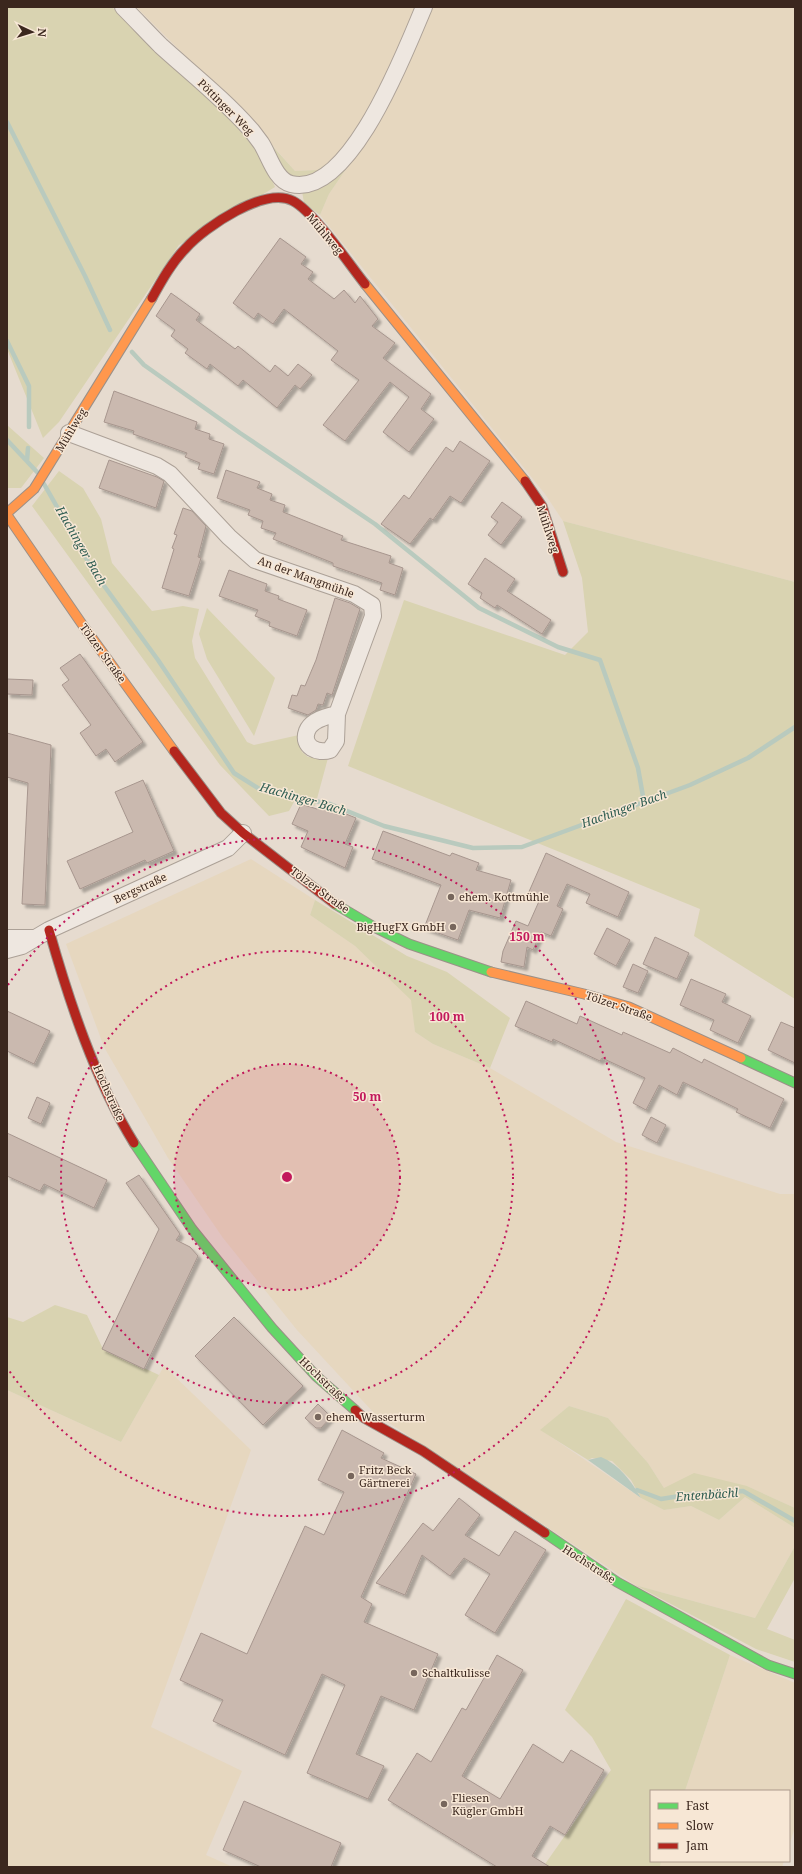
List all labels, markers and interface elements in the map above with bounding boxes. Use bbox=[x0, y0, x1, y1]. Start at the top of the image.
north arrow bbox=[12, 12, 52, 52]
text: N bbox=[35, 28, 50, 38]
street label: Pöttinger Weg bbox=[195, 75, 258, 138]
street label: Mühlweg bbox=[304, 210, 347, 257]
street label: Mühlweg bbox=[52, 405, 90, 455]
water label: Hachinger Bach bbox=[51, 502, 111, 589]
street label: Mühlweg bbox=[534, 503, 563, 555]
street label: An der Mangmühle bbox=[256, 552, 357, 601]
street label: Tölzer Straße bbox=[77, 620, 130, 685]
water label: Hachinger Bach bbox=[257, 778, 348, 819]
water label: Hachinger Bach bbox=[578, 785, 669, 832]
street label: Tölzer Straße bbox=[288, 863, 353, 916]
street label: Bergstraße bbox=[111, 869, 169, 906]
place label: ehem. Kottmühle bbox=[459, 889, 549, 904]
marker: ehem. Kottmühle bbox=[446, 892, 456, 902]
place label: BigHugFX GmbH bbox=[356, 919, 445, 934]
marker: BigHugFX GmbH bbox=[448, 922, 458, 932]
text: 150 m bbox=[509, 928, 545, 945]
street label: Tölzer Straße bbox=[584, 987, 655, 1024]
text: 100 m bbox=[429, 1008, 465, 1025]
street label: Hochstraße bbox=[90, 1062, 129, 1124]
text: 50 m bbox=[353, 1088, 381, 1105]
centre of rings bbox=[280, 1170, 294, 1184]
street label: Hochstraße bbox=[296, 1353, 350, 1406]
place label: ehem. Wasserturm bbox=[326, 1409, 426, 1424]
marker: ehem. Wasserturm bbox=[313, 1412, 323, 1422]
place label: Fritz Beck Gärtnerei bbox=[359, 1462, 412, 1490]
marker: Fritz Beck Gärtnerei bbox=[346, 1471, 356, 1481]
water label: Entenbächl bbox=[674, 1484, 739, 1505]
street label: Hochstraße bbox=[560, 1541, 619, 1586]
place label: Schaltkulisse bbox=[422, 1665, 490, 1680]
marker: Schaltkulisse bbox=[409, 1668, 419, 1678]
place label: Fliesen Kügler GmbH bbox=[452, 1790, 524, 1818]
legend bbox=[650, 1790, 790, 1862]
text: Fast bbox=[686, 1797, 709, 1814]
marker: Fliesen Kügler GmbH bbox=[439, 1799, 449, 1809]
text: Slow bbox=[686, 1817, 714, 1834]
text: Jam bbox=[685, 1837, 708, 1854]

